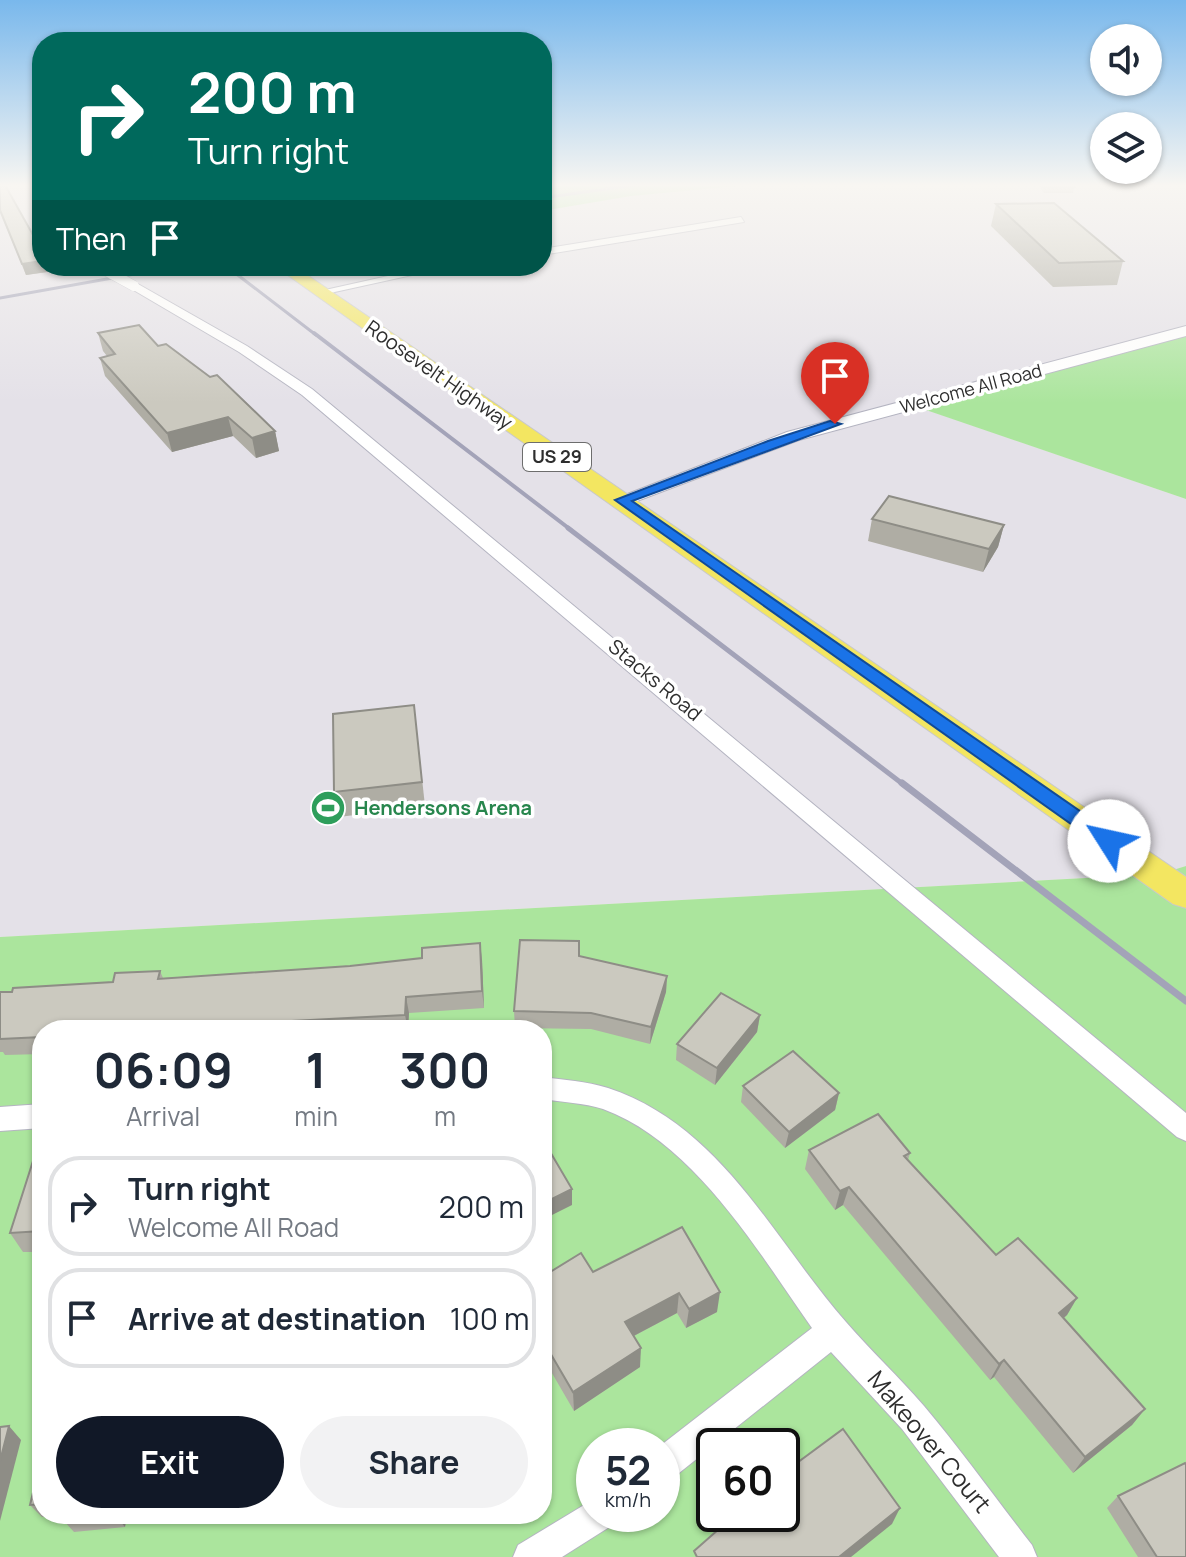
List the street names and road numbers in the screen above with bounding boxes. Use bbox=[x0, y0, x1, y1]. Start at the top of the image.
street label: Roosevelt Highway bbox=[360, 314, 519, 436]
street label: Welcome All Road bbox=[897, 358, 1044, 419]
road number: US 29 bbox=[523, 443, 591, 471]
street label: Stacks Road bbox=[603, 633, 708, 727]
street label: Makeover Court bbox=[861, 1363, 999, 1519]

